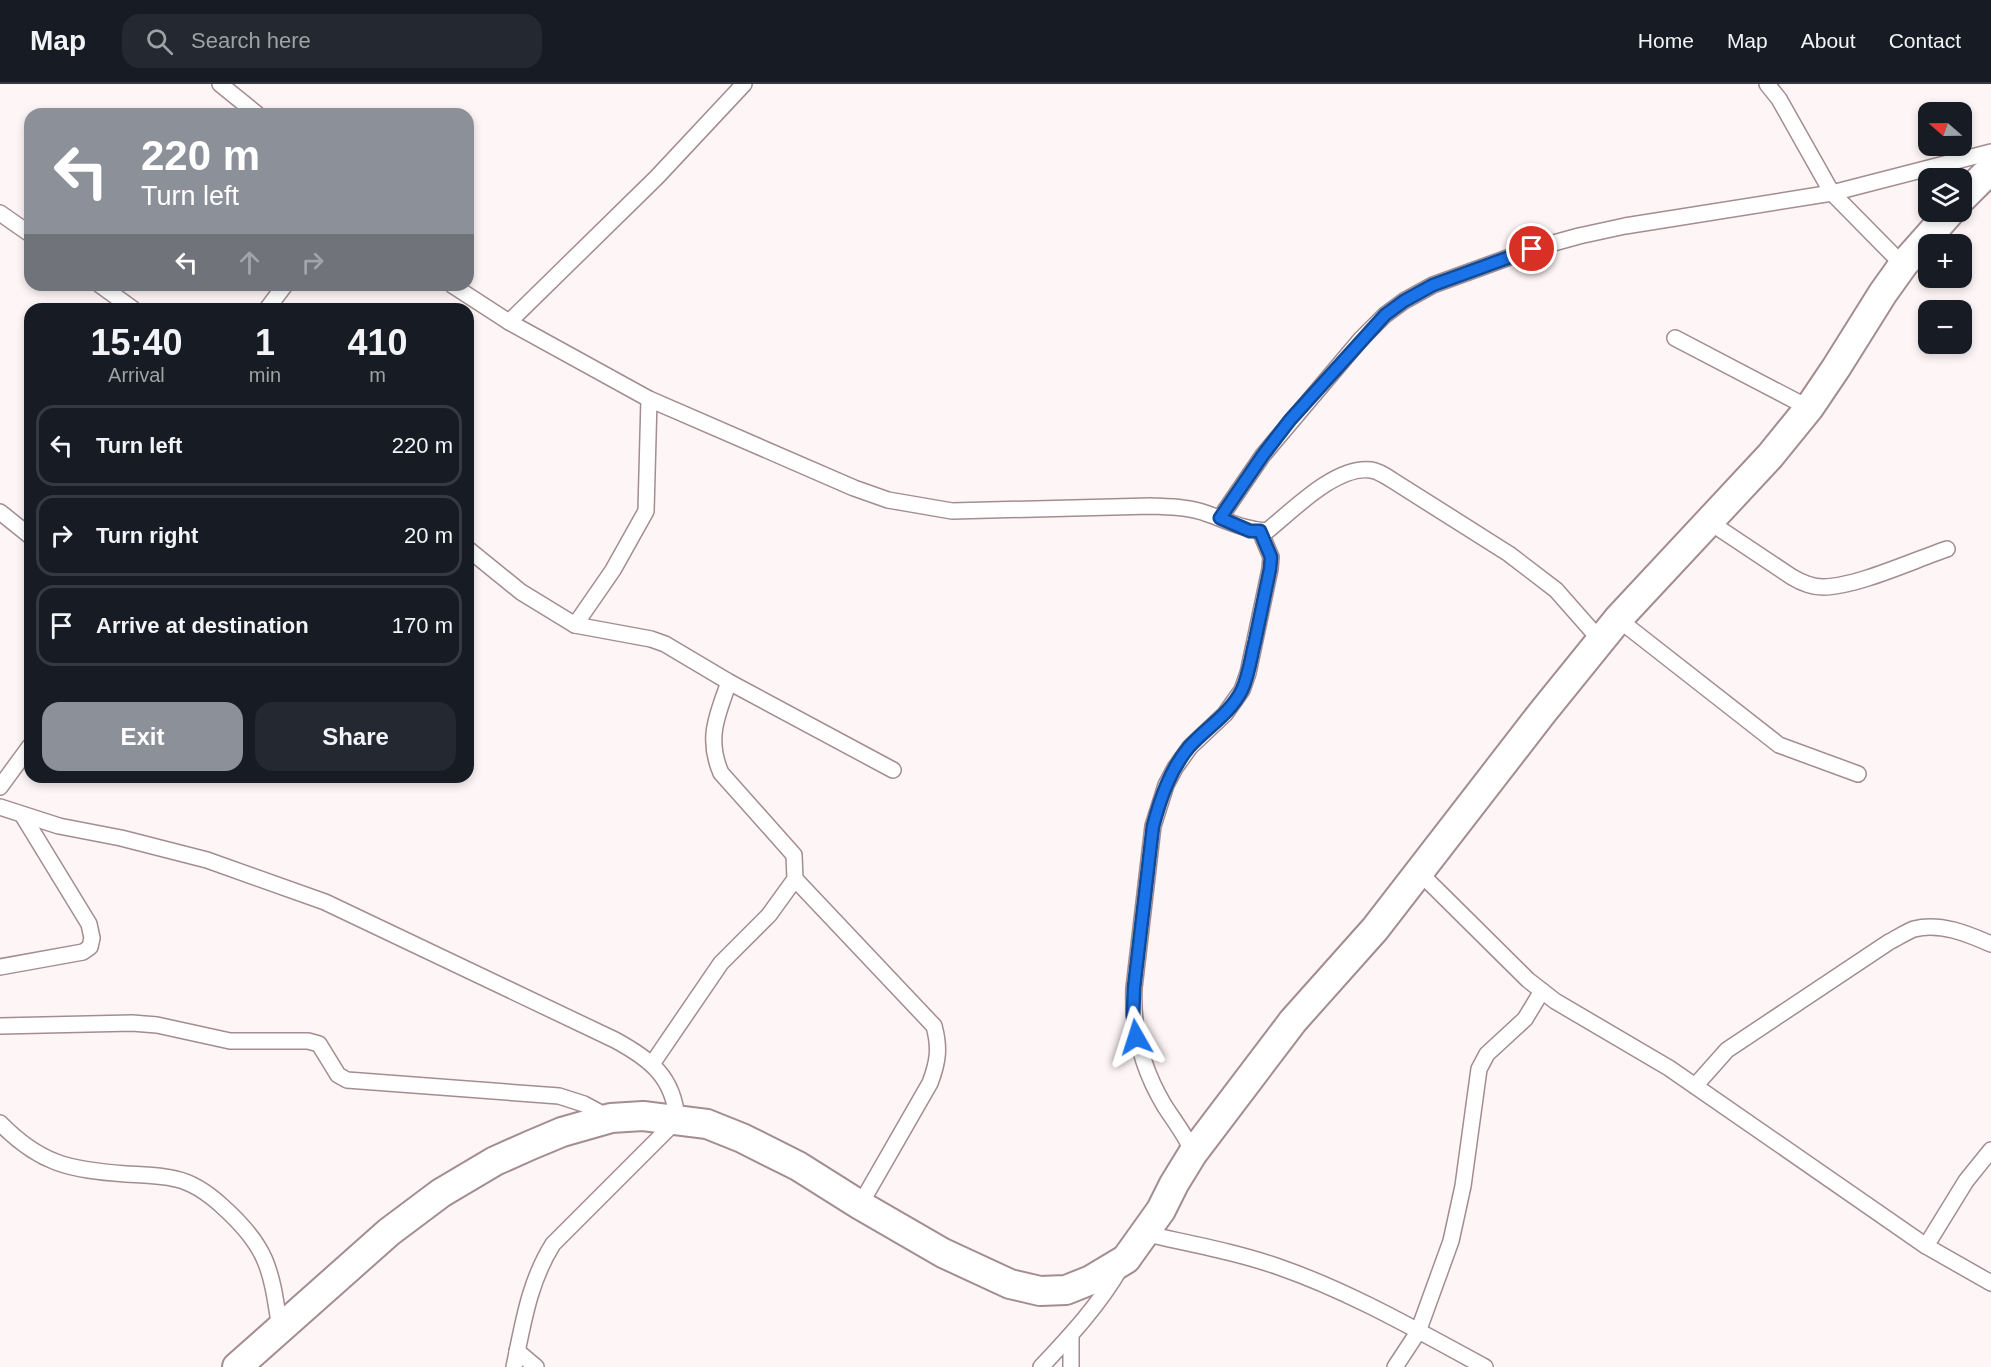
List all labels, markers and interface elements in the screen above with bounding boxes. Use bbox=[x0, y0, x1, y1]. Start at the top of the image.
search box bbox=[122, 14, 542, 68]
text: Map bbox=[30, 25, 86, 56]
icon: search bbox=[143, 25, 176, 58]
text: Search here bbox=[191, 28, 311, 53]
text: Home bbox=[1638, 29, 1694, 52]
text: Map bbox=[1727, 29, 1768, 52]
text: About bbox=[1801, 29, 1856, 52]
text: Contact bbox=[1889, 29, 1961, 52]
north arrow bbox=[1918, 102, 1972, 156]
map controls bbox=[1918, 102, 1972, 354]
icon: left bbox=[42, 132, 120, 210]
text: 220 m bbox=[141, 132, 260, 179]
button: layers bbox=[1918, 168, 1972, 222]
text: Turn left bbox=[141, 181, 239, 211]
pin bbox=[1506, 223, 1557, 274]
icon: arrive bbox=[1515, 232, 1548, 265]
button: + bbox=[1918, 234, 1972, 288]
icon: left bbox=[170, 246, 203, 279]
icon: ahead bbox=[233, 246, 266, 279]
icon: right bbox=[296, 246, 329, 279]
button: − bbox=[1918, 300, 1972, 354]
text: 15:40 bbox=[90, 322, 182, 363]
text: 1 bbox=[255, 322, 275, 363]
text: 410 bbox=[347, 322, 408, 363]
text: Arrival bbox=[108, 364, 165, 386]
text: min bbox=[249, 364, 281, 386]
text: m bbox=[369, 364, 386, 386]
icon: left bbox=[45, 429, 78, 462]
text: Turn left bbox=[96, 433, 182, 458]
text: 220 m bbox=[392, 433, 453, 458]
icon: right bbox=[45, 519, 78, 552]
text: Turn right bbox=[96, 523, 198, 548]
text: 20 m bbox=[404, 523, 453, 548]
icon: arrive bbox=[45, 609, 78, 642]
text: Arrive at destination bbox=[96, 613, 309, 638]
text: 170 m bbox=[392, 613, 453, 638]
button: Exit bbox=[42, 702, 243, 771]
button: Share bbox=[255, 702, 456, 771]
position arrow bbox=[1104, 1005, 1168, 1069]

